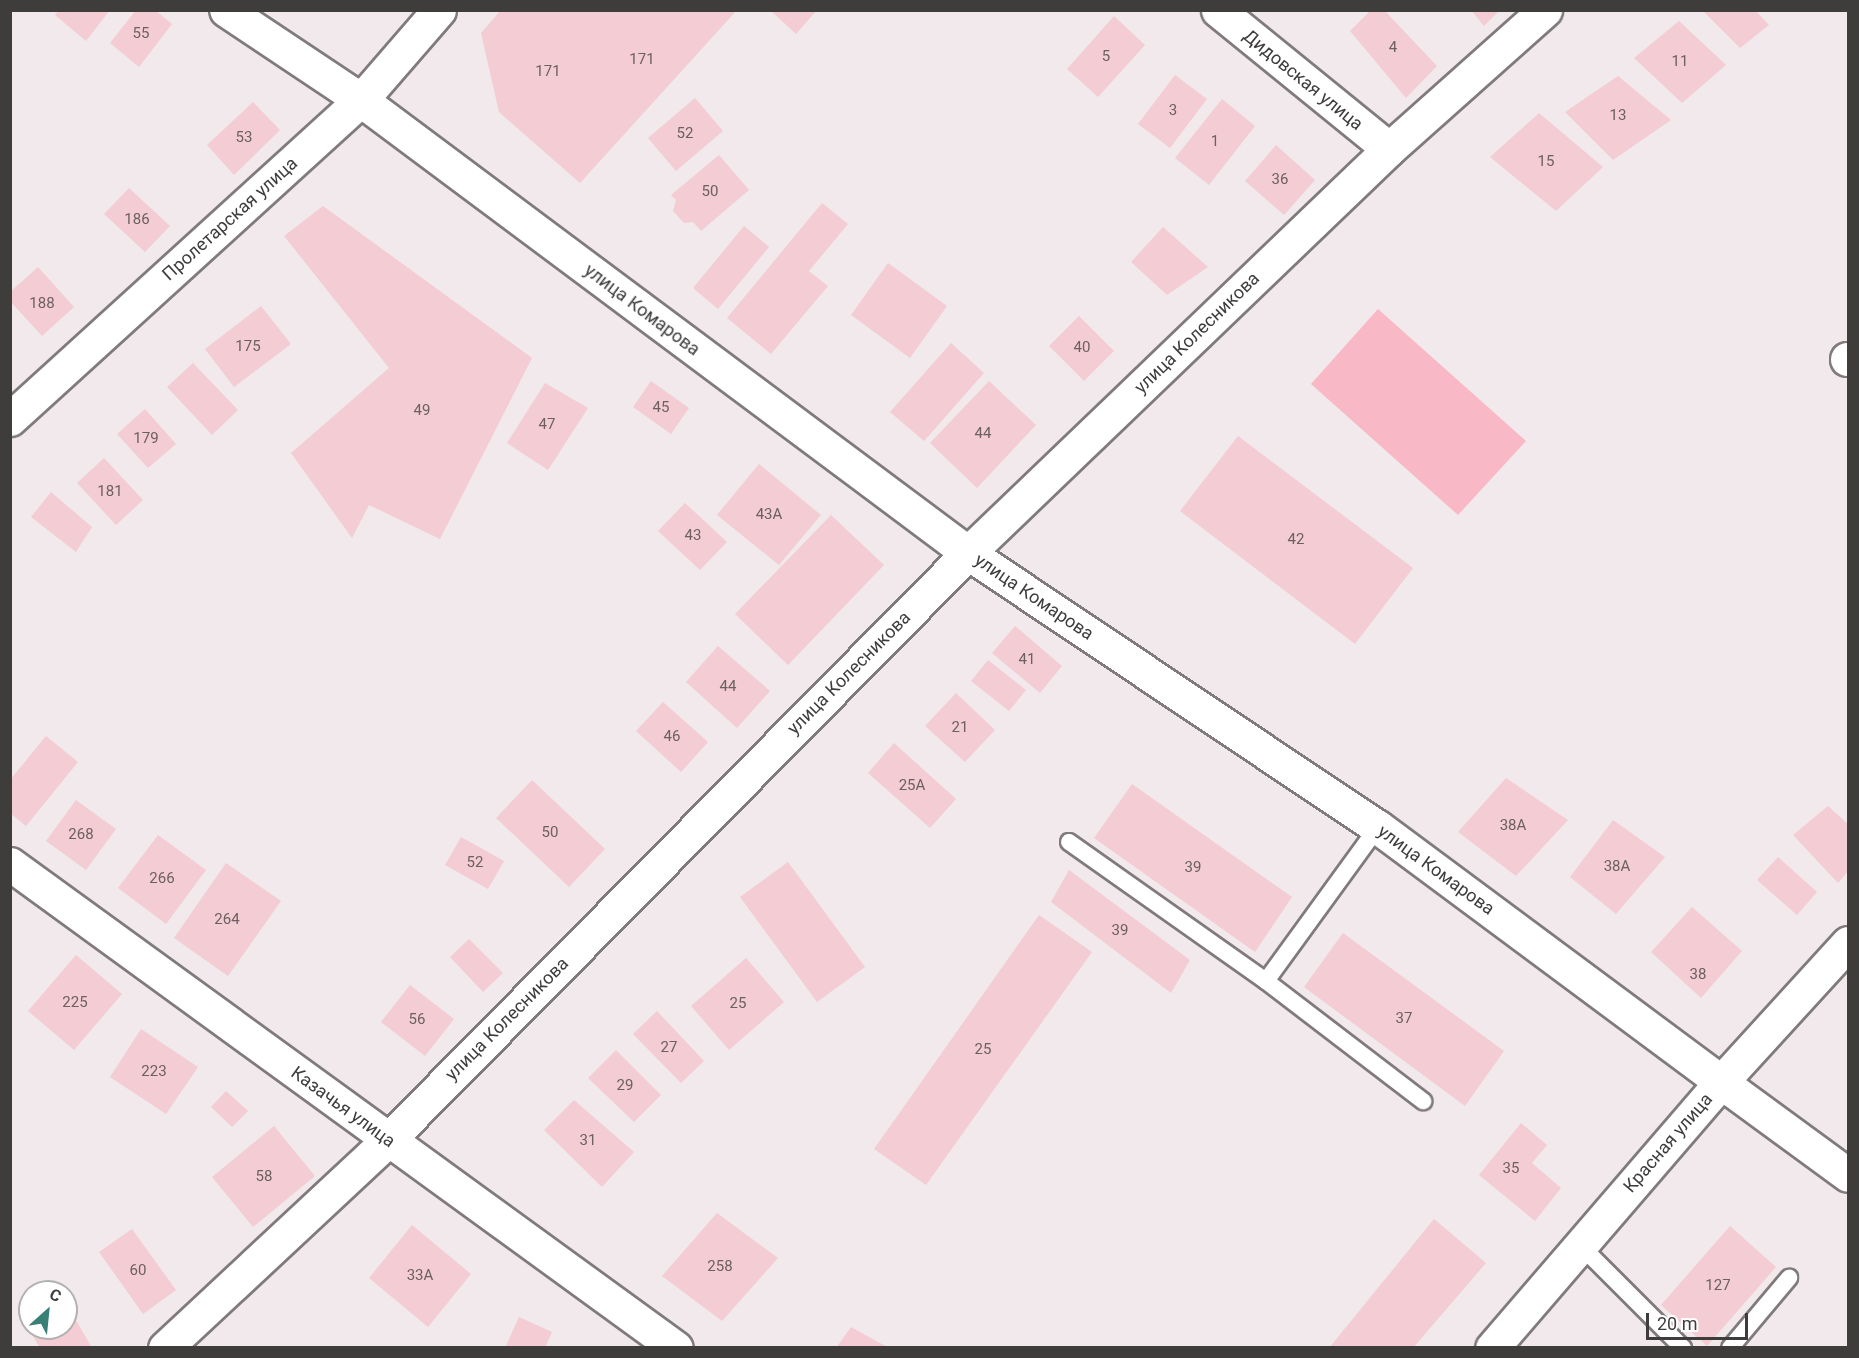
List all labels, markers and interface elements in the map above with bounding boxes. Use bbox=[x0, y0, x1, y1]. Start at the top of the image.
house number: 55 bbox=[133, 25, 149, 43]
street label: Дидовская улица bbox=[1239, 25, 1367, 135]
house number: 4 bbox=[1389, 39, 1397, 57]
house number: 5 bbox=[1102, 48, 1110, 66]
house number: 171 bbox=[629, 51, 655, 69]
house number: 11 bbox=[1672, 53, 1688, 71]
house number: 171 bbox=[535, 63, 561, 81]
house number: 3 bbox=[1169, 102, 1177, 120]
house number: 13 bbox=[1610, 107, 1626, 125]
house number: 52 bbox=[677, 125, 693, 143]
house number: 53 bbox=[236, 129, 252, 147]
house number: 1 bbox=[1211, 133, 1219, 151]
street label: Пролетарская улица bbox=[158, 153, 302, 285]
house number: 15 bbox=[1538, 153, 1554, 171]
house number: 36 bbox=[1272, 171, 1288, 189]
house number: 50 bbox=[702, 183, 718, 201]
house number: 186 bbox=[124, 211, 150, 229]
street label: улица Комарова bbox=[580, 260, 704, 360]
street label: улица Колесникова bbox=[1130, 268, 1264, 398]
house number: 188 bbox=[29, 295, 55, 313]
house number: 175 bbox=[235, 338, 261, 356]
house number: 40 bbox=[1074, 339, 1090, 357]
house number: 45 bbox=[653, 399, 669, 417]
house number: 49 bbox=[414, 402, 430, 420]
house number: 47 bbox=[539, 416, 555, 434]
house number: 44 bbox=[975, 425, 991, 443]
house number: 179 bbox=[133, 430, 159, 448]
house number: 181 bbox=[97, 483, 123, 501]
house number: 43А bbox=[756, 506, 782, 524]
house number: 43 bbox=[685, 527, 701, 545]
house number: 42 bbox=[1288, 531, 1304, 549]
street label: улица Комарова bbox=[970, 549, 1098, 645]
street label: улица Колесникова bbox=[783, 607, 915, 739]
house number: 41 bbox=[1019, 651, 1035, 669]
house number: 44 bbox=[720, 678, 736, 696]
house number: 21 bbox=[952, 719, 968, 737]
house number: 46 bbox=[664, 728, 680, 746]
house number: 25А bbox=[899, 777, 925, 795]
house number: 38А bbox=[1500, 817, 1526, 835]
street label: улица Комарова bbox=[1373, 820, 1499, 920]
house number: 50 bbox=[542, 824, 558, 842]
house number: 268 bbox=[68, 826, 94, 844]
house number: 52 bbox=[467, 854, 483, 872]
house number: 38А bbox=[1604, 858, 1630, 876]
house number: 39 bbox=[1185, 859, 1201, 877]
house number: 266 bbox=[149, 870, 175, 888]
house number: 264 bbox=[214, 911, 240, 929]
house number: 39 bbox=[1112, 922, 1128, 940]
street label: улица Колесникова bbox=[441, 953, 573, 1085]
house number: 38 bbox=[1690, 966, 1706, 984]
house number: 225 bbox=[62, 994, 88, 1012]
house number: 25 bbox=[730, 995, 746, 1013]
house number: 37 bbox=[1396, 1010, 1412, 1028]
house number: 56 bbox=[409, 1011, 425, 1029]
house number: 27 bbox=[661, 1039, 677, 1057]
house number: 25 bbox=[975, 1041, 991, 1059]
street label: Казачья улица bbox=[287, 1062, 399, 1152]
house number: 223 bbox=[141, 1063, 167, 1081]
house number: 29 bbox=[617, 1077, 633, 1095]
street label: Красная улица bbox=[1619, 1089, 1717, 1197]
house number: 31 bbox=[580, 1132, 596, 1150]
house number: 35 bbox=[1503, 1160, 1519, 1178]
house number: 58 bbox=[256, 1168, 272, 1186]
house number: 258 bbox=[707, 1258, 733, 1276]
house number: 60 bbox=[130, 1262, 146, 1280]
house number: 33А bbox=[407, 1267, 433, 1285]
house number: 127 bbox=[1705, 1277, 1731, 1295]
north arrow bbox=[18, 1280, 78, 1340]
text: С bbox=[47, 1284, 64, 1306]
scale bar bbox=[1649, 1301, 1751, 1339]
text: 20 m bbox=[1657, 1313, 1697, 1334]

